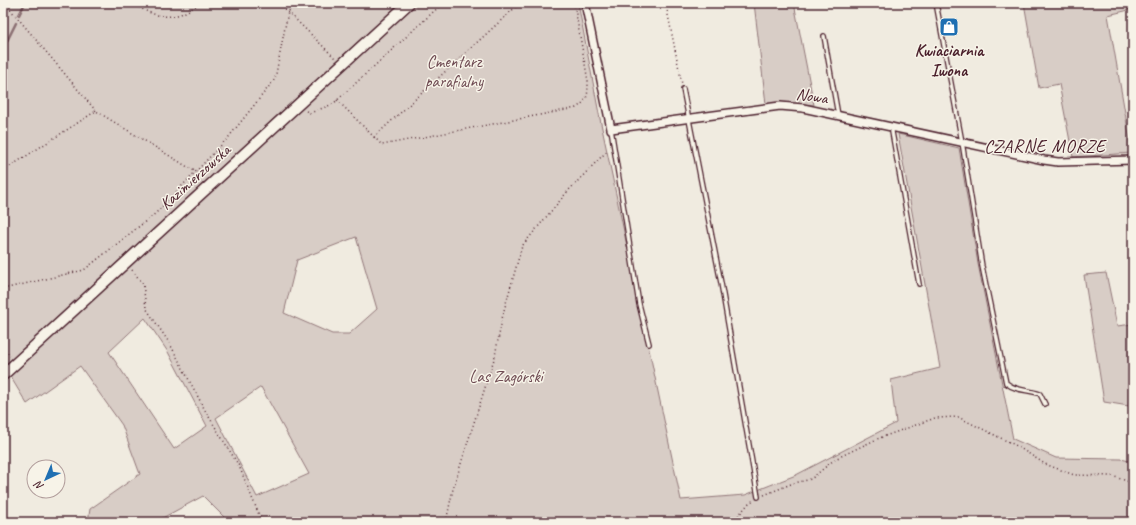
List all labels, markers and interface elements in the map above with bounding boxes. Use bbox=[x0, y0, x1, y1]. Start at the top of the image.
shop icon: Kwiaciarnia Iwona bbox=[938, 16, 960, 38]
place label: Kwiaciarnia Iwona bbox=[915, 40, 985, 81]
park label: Cmentarz parafialny bbox=[425, 51, 484, 92]
street label: Nowa bbox=[795, 83, 830, 109]
district label: CZARNE MORZE bbox=[984, 135, 1107, 157]
street label: Kazimierzowska bbox=[155, 138, 236, 214]
park label: Las Zagórski bbox=[469, 366, 545, 387]
north arrow bbox=[26, 459, 66, 499]
text: N bbox=[30, 477, 46, 494]

